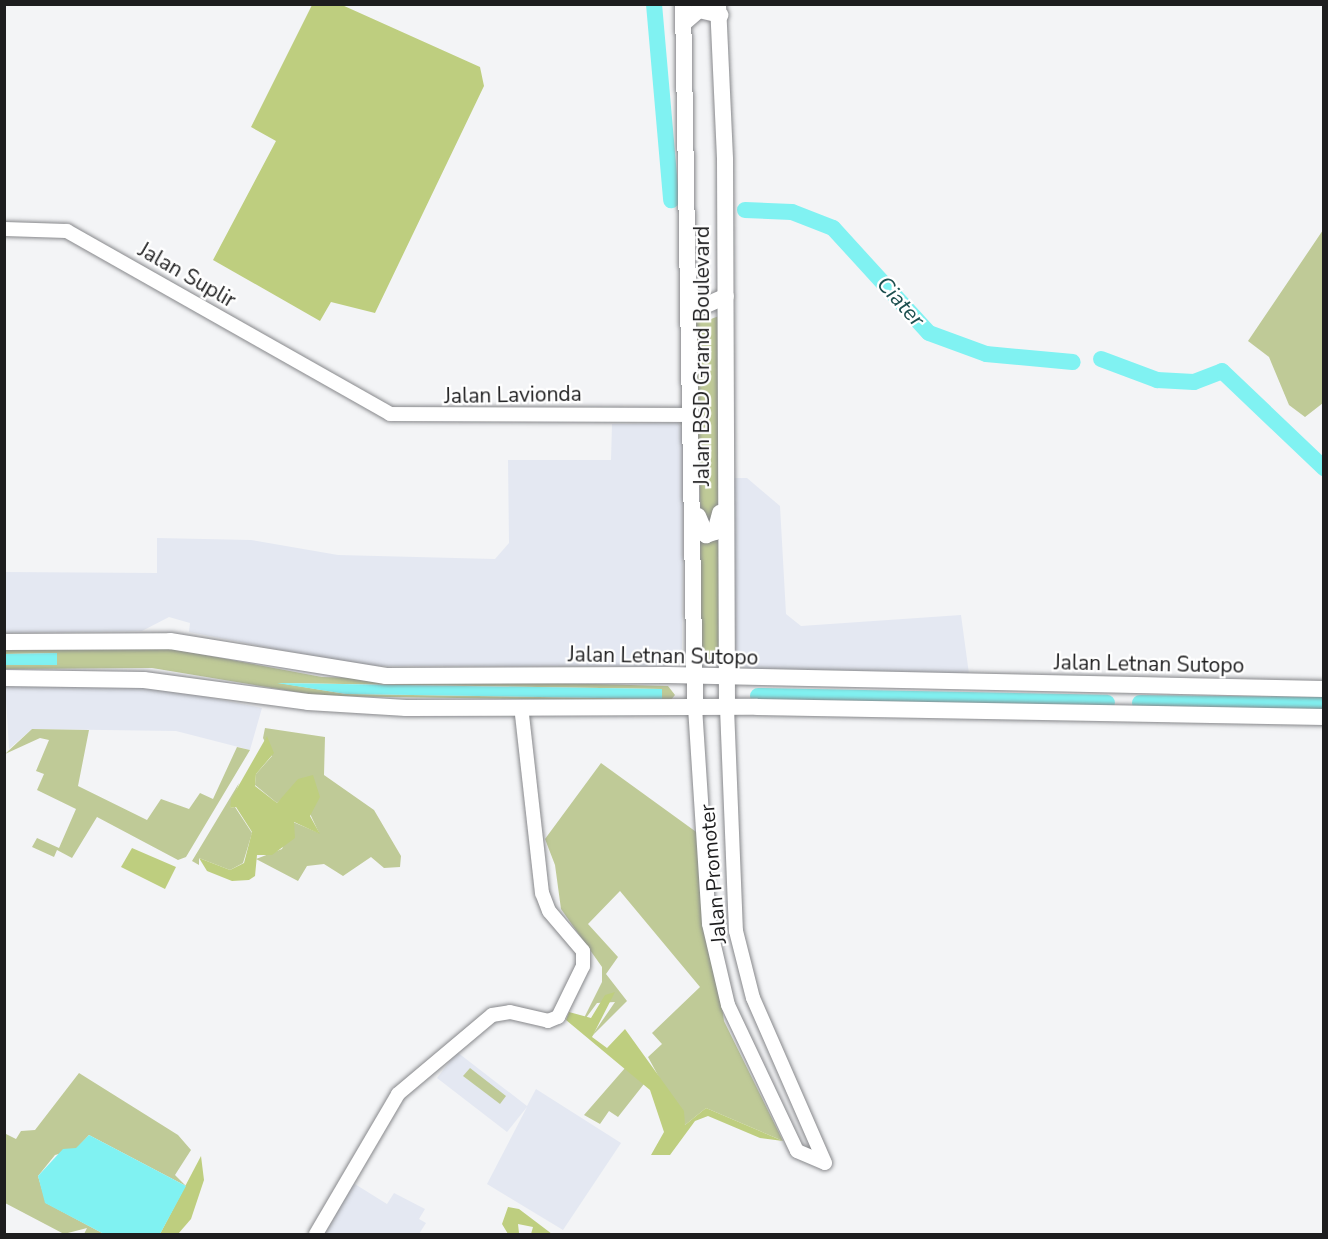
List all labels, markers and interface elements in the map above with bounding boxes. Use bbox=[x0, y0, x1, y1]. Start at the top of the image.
street label: Jalan BSD Grand Boulevard bbox=[689, 226, 715, 486]
street label: Jalan Suplir bbox=[134, 237, 240, 313]
water label: Ciater bbox=[871, 271, 929, 333]
street label: Jalan Lavionda bbox=[444, 381, 582, 409]
street label: Jalan Letnan Sutopo bbox=[568, 642, 758, 670]
street label: Jalan Letnan Sutopo bbox=[1054, 650, 1244, 678]
street label: Jalan Promoter bbox=[694, 803, 732, 945]

